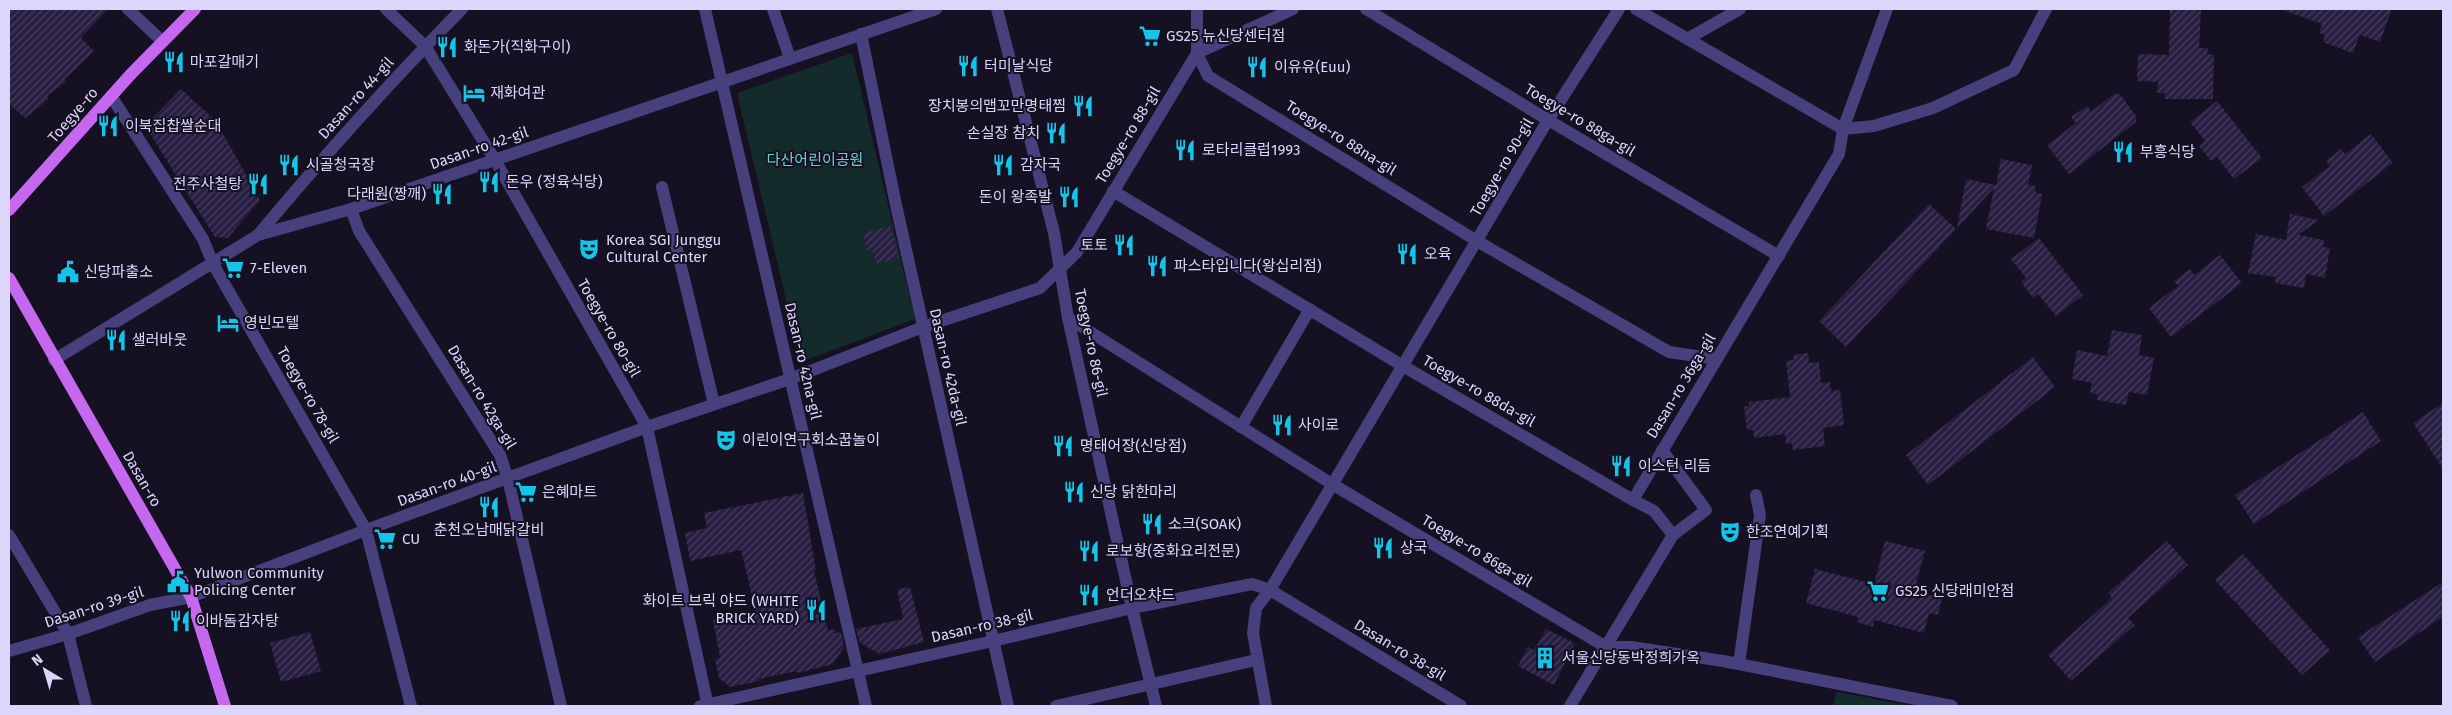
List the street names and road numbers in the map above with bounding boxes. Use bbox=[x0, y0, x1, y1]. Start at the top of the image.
street label: Dasan-ro 44-gil bbox=[315, 53, 398, 143]
street label: Toegye-ro 88ga-gil bbox=[1521, 80, 1639, 160]
street label: Toegye-ro 88-gil bbox=[1092, 83, 1164, 187]
street label: Toegye-ro bbox=[44, 84, 102, 146]
street label: Toegye-ro 88na-gil bbox=[1282, 97, 1400, 180]
street label: Toegye-ro 90-gil bbox=[1467, 114, 1538, 219]
street label: Dasan-ro 42-gil bbox=[427, 123, 531, 173]
street label: Toegye-ro 80-gil bbox=[574, 276, 645, 381]
street label: Toegye-ro 86-gil bbox=[1071, 287, 1111, 399]
street label: Dasan-ro 42na-gil bbox=[781, 301, 825, 422]
street label: Dasan-ro 42da-gil bbox=[926, 307, 970, 428]
street label: Dasan-ro 36ga-gil bbox=[1643, 330, 1720, 442]
street label: Dasan-ro 42ga-gil bbox=[444, 342, 520, 453]
street label: Toegye-ro 78-gil bbox=[273, 344, 343, 447]
street label: Toegye-ro 88da-gil bbox=[1419, 351, 1539, 431]
street label: Dasan-ro bbox=[119, 448, 165, 510]
street label: Dasan-ro 40-gil bbox=[395, 458, 500, 510]
street label: Toegye-ro 86ga-gil bbox=[1419, 511, 1536, 591]
street label: Dasan-ro 39-gil bbox=[42, 582, 146, 631]
street label: Dasan-ro 38-gil bbox=[929, 605, 1035, 646]
street label: Dasan-ro 38-gil bbox=[1351, 616, 1450, 685]

